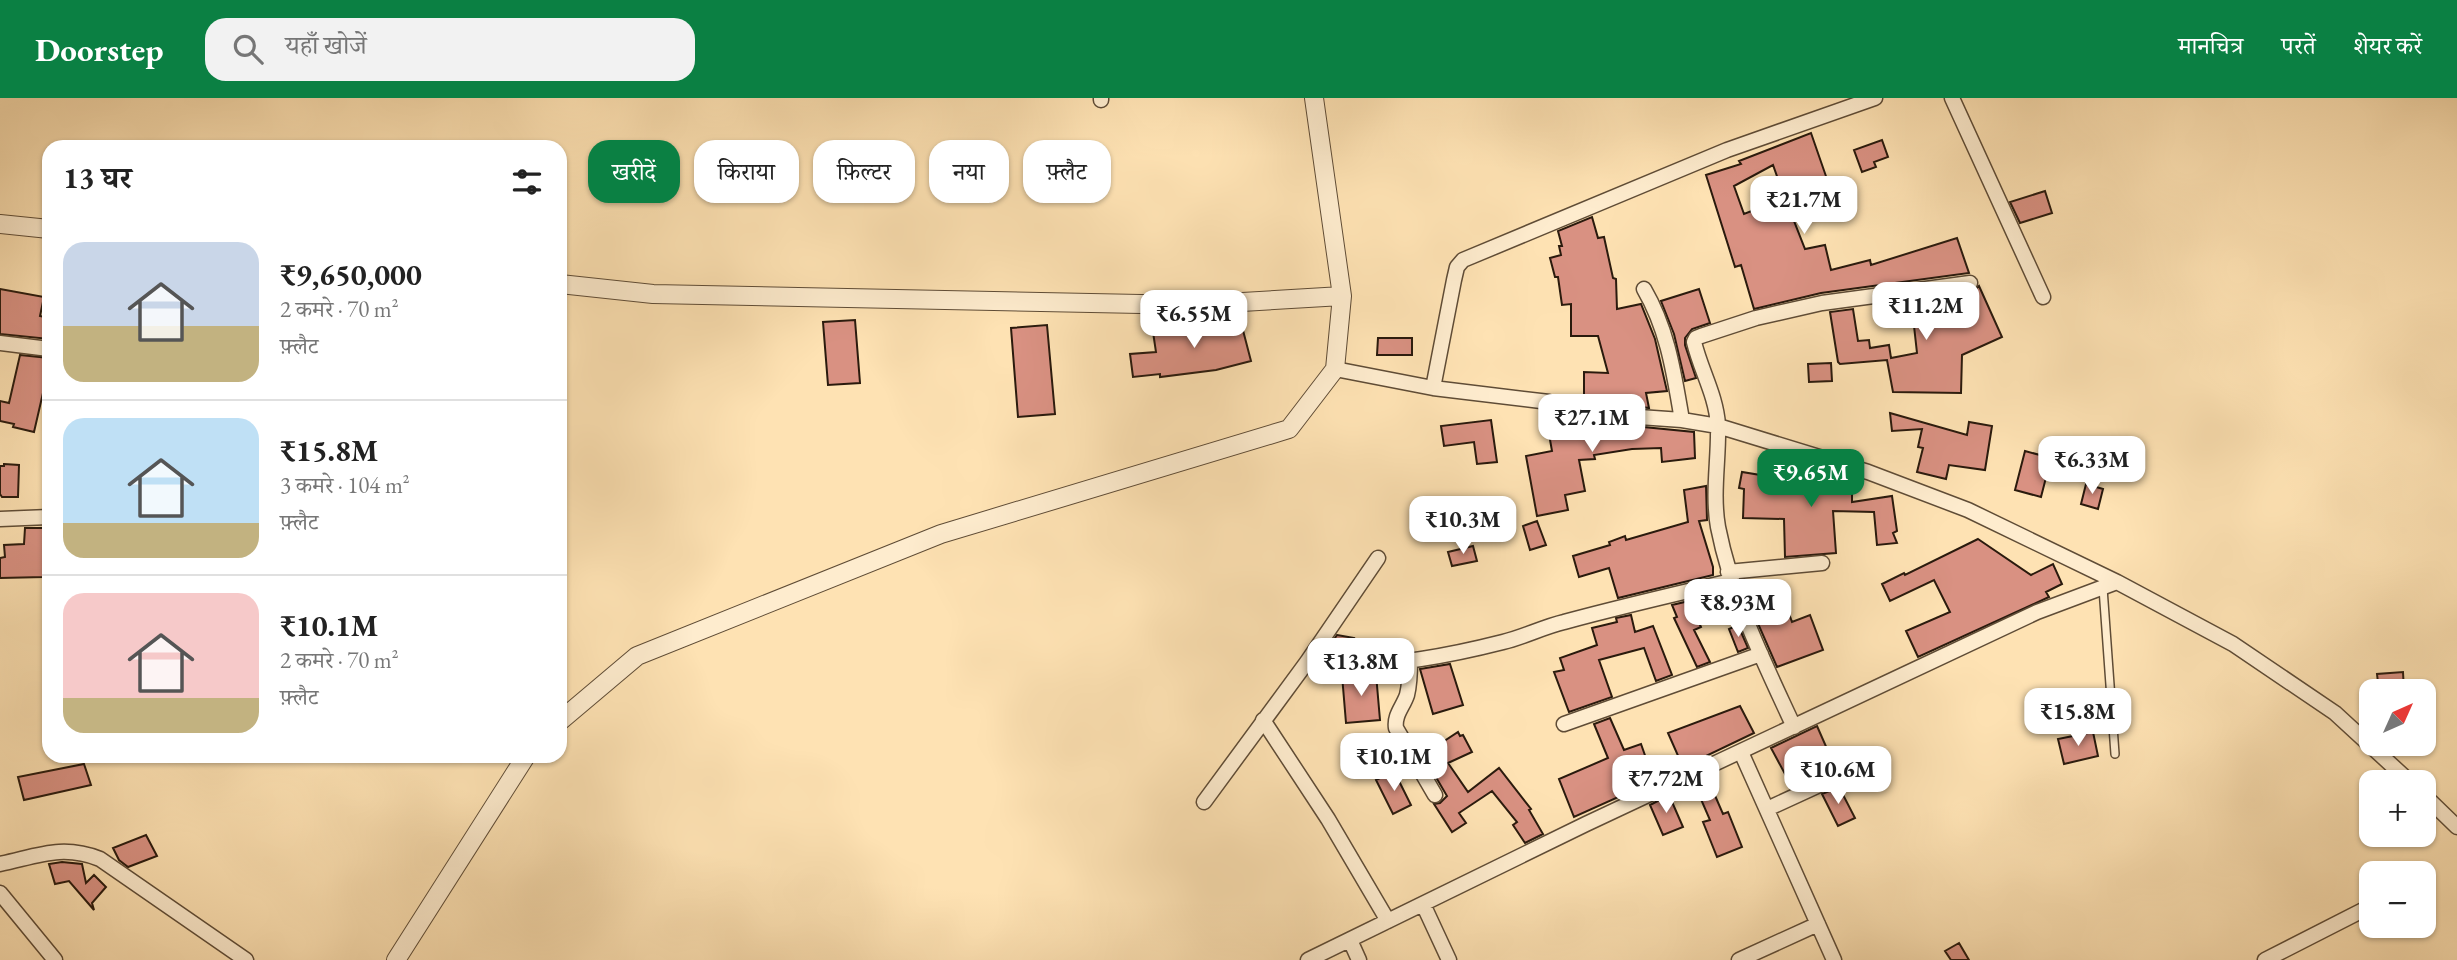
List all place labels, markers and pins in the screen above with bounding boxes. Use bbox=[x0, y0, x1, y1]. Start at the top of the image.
pin: ₹21.7M bbox=[1747, 176, 1861, 236]
pin: ₹11.2M bbox=[1869, 282, 1983, 342]
pin: ₹6.55M bbox=[1137, 290, 1251, 350]
pin: ₹27.1M bbox=[1535, 394, 1649, 454]
pin: ₹6.33M bbox=[2035, 436, 2149, 496]
pin: ₹9.65M bbox=[1754, 450, 1868, 509]
pin: ₹10.3M bbox=[1406, 496, 1520, 556]
pin: ₹8.93M bbox=[1681, 580, 1795, 639]
pin: ₹13.8M bbox=[1304, 638, 1418, 698]
pin: ₹15.8M bbox=[2021, 688, 2135, 748]
pin: ₹10.1M bbox=[1337, 734, 1451, 793]
pin: ₹10.6M bbox=[1781, 746, 1895, 806]
pin: ₹7.72M bbox=[1609, 756, 1723, 815]

